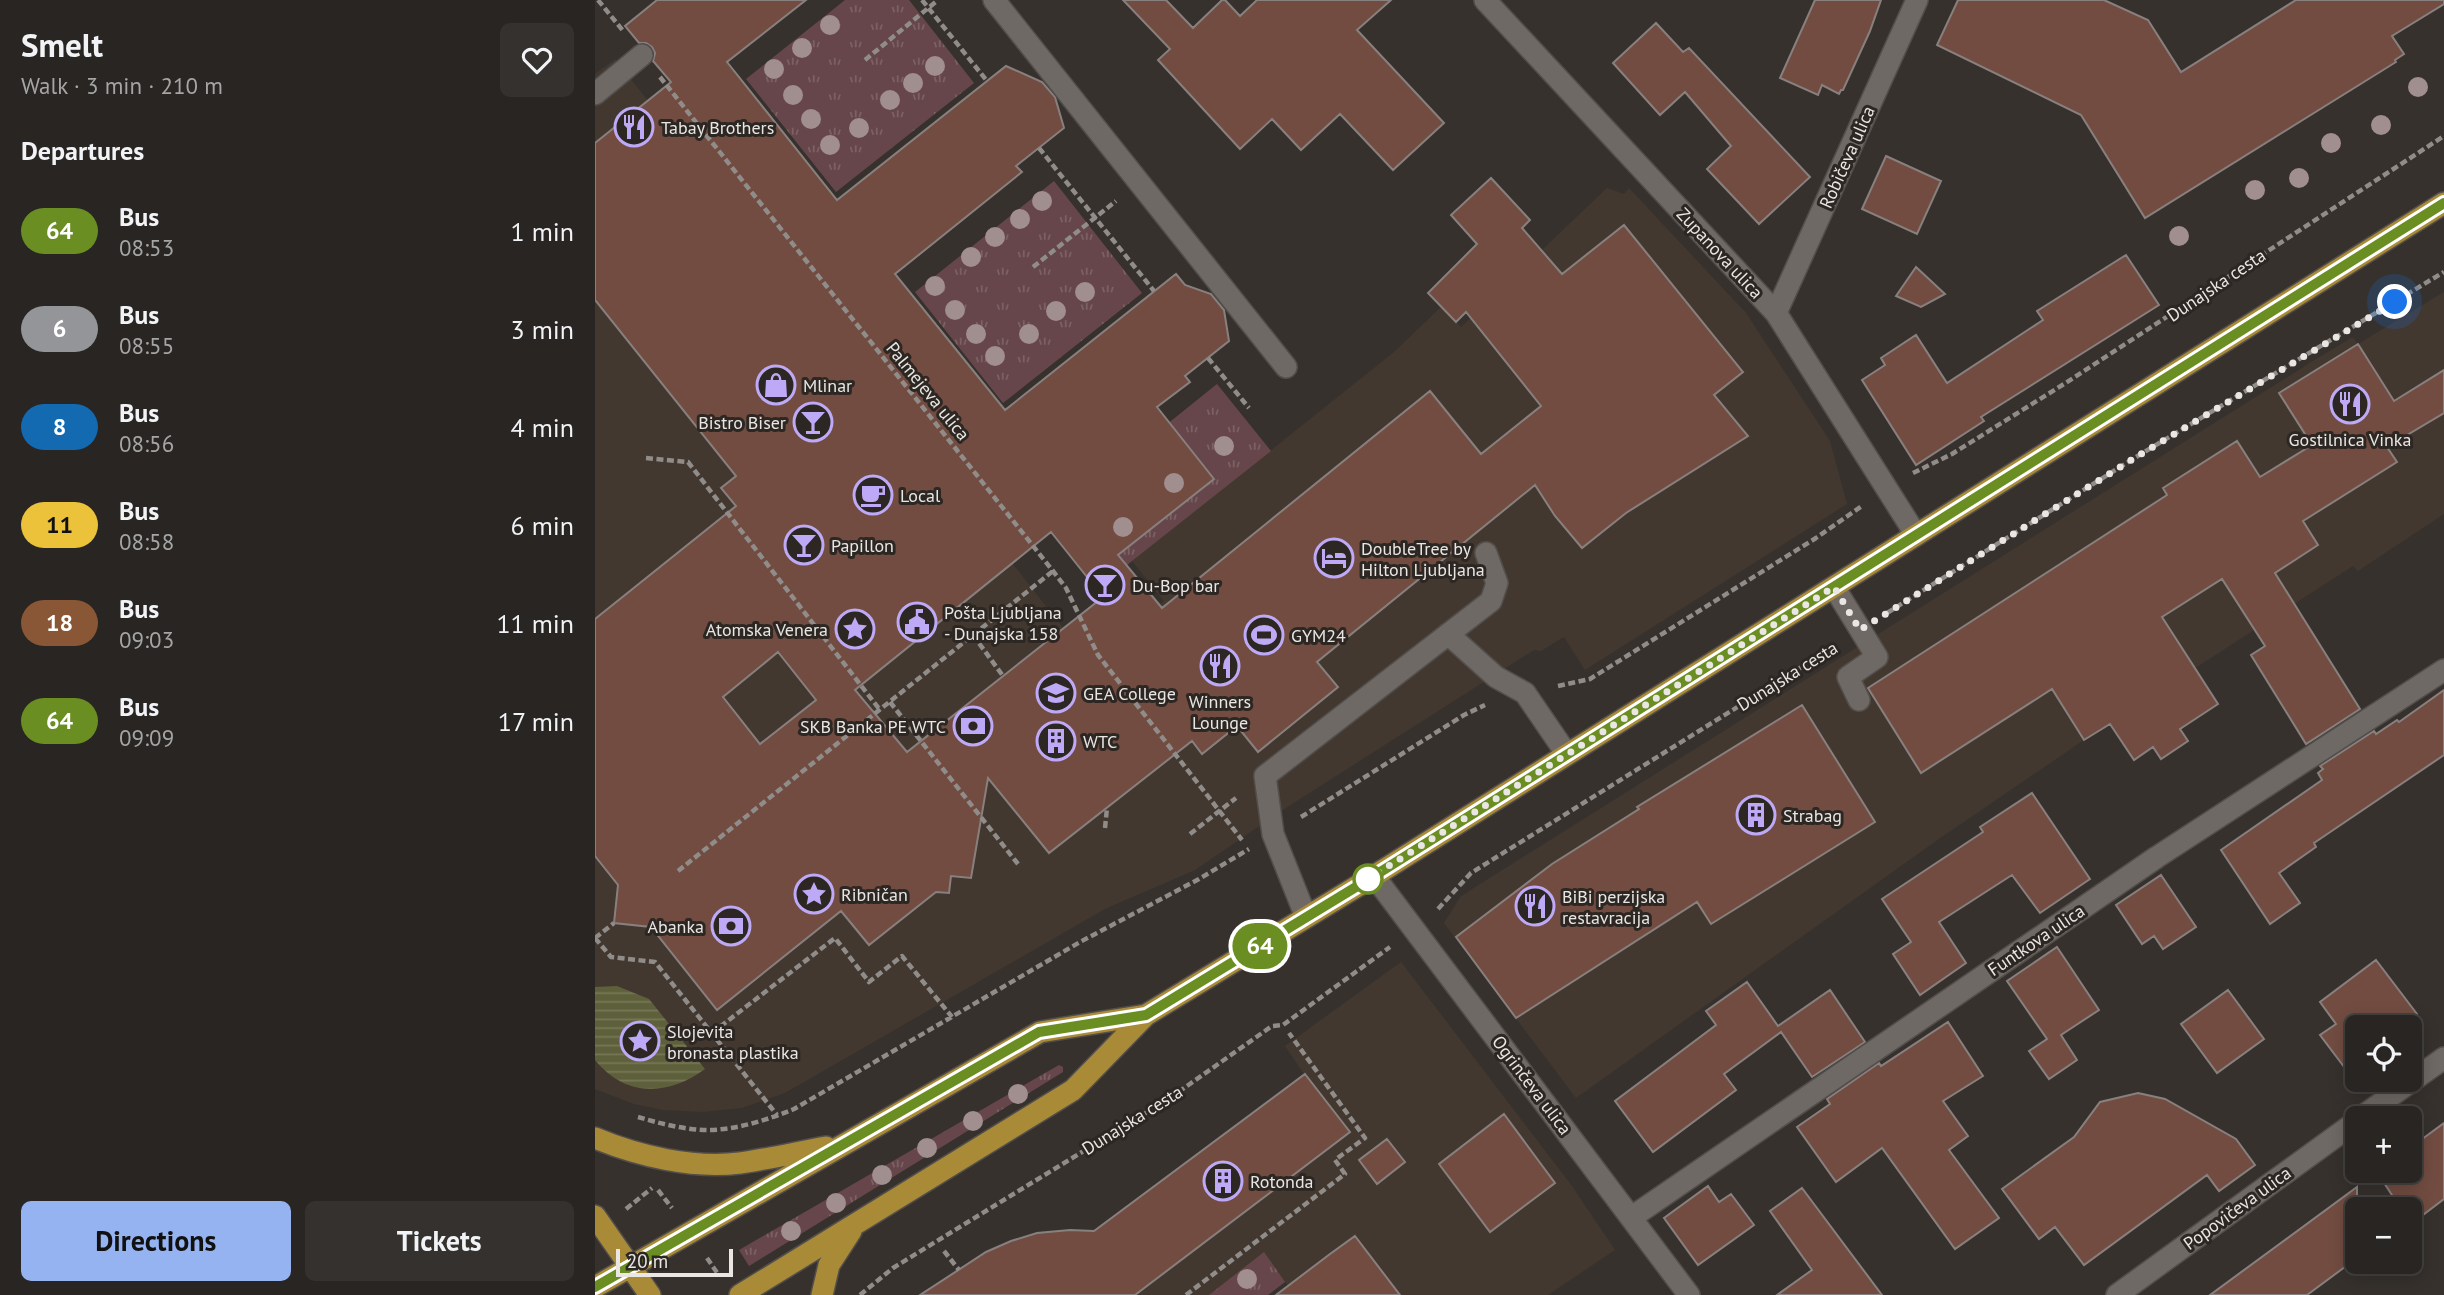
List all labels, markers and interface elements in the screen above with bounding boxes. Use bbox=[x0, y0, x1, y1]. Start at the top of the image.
text: Smelt bbox=[21, 23, 103, 66]
button: heart bbox=[500, 23, 574, 97]
text: Walk · 3 min · 210 m bbox=[21, 71, 223, 100]
street label: Robičeva ulica bbox=[1814, 102, 1880, 212]
restaurant icon: Tabay Brothers bbox=[613, 106, 655, 148]
place label: Tabay Brothers bbox=[661, 116, 774, 139]
text: Departures bbox=[21, 134, 144, 167]
text: Bus bbox=[119, 200, 159, 233]
street label: Zupanova ulica bbox=[1672, 203, 1768, 303]
text: 64 bbox=[46, 215, 73, 246]
text: 1 min bbox=[511, 215, 574, 248]
text: 08:53 bbox=[119, 233, 174, 262]
street label: Dunajska cesta bbox=[2162, 243, 2270, 327]
your location bbox=[2377, 284, 2412, 319]
text: Bus bbox=[119, 298, 159, 331]
text: 6 bbox=[53, 313, 66, 344]
text: 3 min bbox=[511, 313, 574, 346]
text: 08:55 bbox=[119, 331, 174, 360]
street label: Palmejeva ulica bbox=[881, 337, 975, 445]
shop icon: Mlinar bbox=[755, 364, 797, 406]
place label: Mlinar bbox=[803, 374, 852, 397]
restaurant icon: Gostilnica Vinka bbox=[2329, 383, 2371, 425]
text: Bus bbox=[119, 396, 159, 429]
bar icon: Bistro Biser bbox=[792, 401, 834, 443]
text: 8 bbox=[53, 411, 66, 442]
text: 4 min bbox=[511, 411, 574, 444]
place label: Bistro Biser bbox=[698, 411, 786, 434]
place label: Gostilnica Vinka bbox=[2289, 428, 2411, 451]
text: 08:56 bbox=[119, 429, 174, 458]
cafe icon: Local bbox=[852, 474, 894, 516]
place label: Local bbox=[900, 484, 941, 507]
text: Bus bbox=[119, 494, 159, 527]
text: 11 bbox=[46, 509, 73, 540]
text: 6 min bbox=[511, 509, 574, 542]
bar icon: Papillon bbox=[783, 524, 825, 566]
text: 08:58 bbox=[119, 527, 174, 556]
place label: Papillon bbox=[831, 534, 894, 557]
hotel icon: DoubleTree by Hilton Ljubljana bbox=[1313, 537, 1355, 579]
place label: DoubleTree by Hilton Ljubljana bbox=[1361, 537, 1485, 581]
bar icon: Du-Bop bar bbox=[1084, 564, 1126, 606]
place label: Du-Bop bar bbox=[1132, 574, 1219, 597]
text: Bus bbox=[119, 592, 159, 625]
public building icon: Pošta Ljubljana - Dunajska 158 bbox=[896, 601, 938, 643]
place label: Pošta Ljubljana - Dunajska 158 bbox=[944, 601, 1062, 645]
text: 18 bbox=[46, 607, 73, 638]
text: 11 min bbox=[496, 607, 574, 640]
place icon: Atomska Venera bbox=[834, 608, 876, 650]
sports icon: GYM24 bbox=[1243, 614, 1285, 656]
place label: Atomska Venera bbox=[706, 618, 828, 641]
place label: GYM24 bbox=[1291, 624, 1346, 647]
text: 09:03 bbox=[119, 625, 174, 654]
street label: Dunajska cesta bbox=[1732, 636, 1842, 716]
restaurant icon: Winners Lounge bbox=[1199, 645, 1241, 687]
school or university icon: GEA College bbox=[1035, 672, 1077, 714]
place label: GEA College bbox=[1083, 682, 1176, 705]
text: Bus bbox=[119, 690, 159, 723]
place label: Winners Lounge bbox=[1189, 690, 1251, 734]
text: 64 bbox=[46, 705, 73, 736]
text: 17 min bbox=[498, 705, 574, 738]
bank icon: SKB Banka PE WTC bbox=[952, 705, 994, 747]
place label: SKB Banka PE WTC bbox=[800, 715, 946, 738]
building icon: WTC bbox=[1035, 720, 1077, 762]
text: 09:09 bbox=[119, 723, 174, 752]
place label: WTC bbox=[1083, 730, 1117, 753]
building icon: Strabag bbox=[1735, 794, 1777, 836]
place label: Strabag bbox=[1783, 804, 1842, 827]
unlabelled marker bbox=[1353, 864, 1383, 894]
place icon: Ribničan bbox=[793, 873, 835, 915]
place label: Ribničan bbox=[841, 883, 908, 906]
restaurant icon: BiBi perzijska restavracija bbox=[1514, 885, 1556, 927]
place label: BiBi perzijska restavracija bbox=[1562, 885, 1665, 929]
street label: Funtkova ulica bbox=[1983, 899, 2089, 981]
bank icon: Abanka bbox=[710, 905, 752, 947]
place label: Abanka bbox=[647, 915, 704, 938]
line badge: 64 bbox=[1229, 923, 1291, 969]
text: 64 bbox=[1246, 930, 1274, 961]
map controls bbox=[2345, 1015, 2422, 1274]
button: locate bbox=[2345, 1015, 2422, 1092]
place icon: Slojevita bronasta plastika bbox=[619, 1020, 661, 1062]
place label: Slojevita bronasta plastika bbox=[667, 1020, 799, 1064]
street label: Ogrinčeva ulica bbox=[1487, 1031, 1577, 1139]
street label: Dunajska cesta bbox=[1077, 1080, 1187, 1160]
button: + bbox=[2345, 1106, 2422, 1183]
building icon: Rotonda bbox=[1202, 1160, 1244, 1202]
street label: Popovičeva ulica bbox=[2179, 1161, 2295, 1255]
place label: Rotonda bbox=[1250, 1170, 1314, 1193]
button: − bbox=[2345, 1197, 2422, 1274]
button: Directions bbox=[21, 1201, 291, 1281]
button: Tickets bbox=[305, 1201, 574, 1281]
scale bar bbox=[616, 1246, 733, 1278]
text: 20 m bbox=[627, 1249, 668, 1273]

